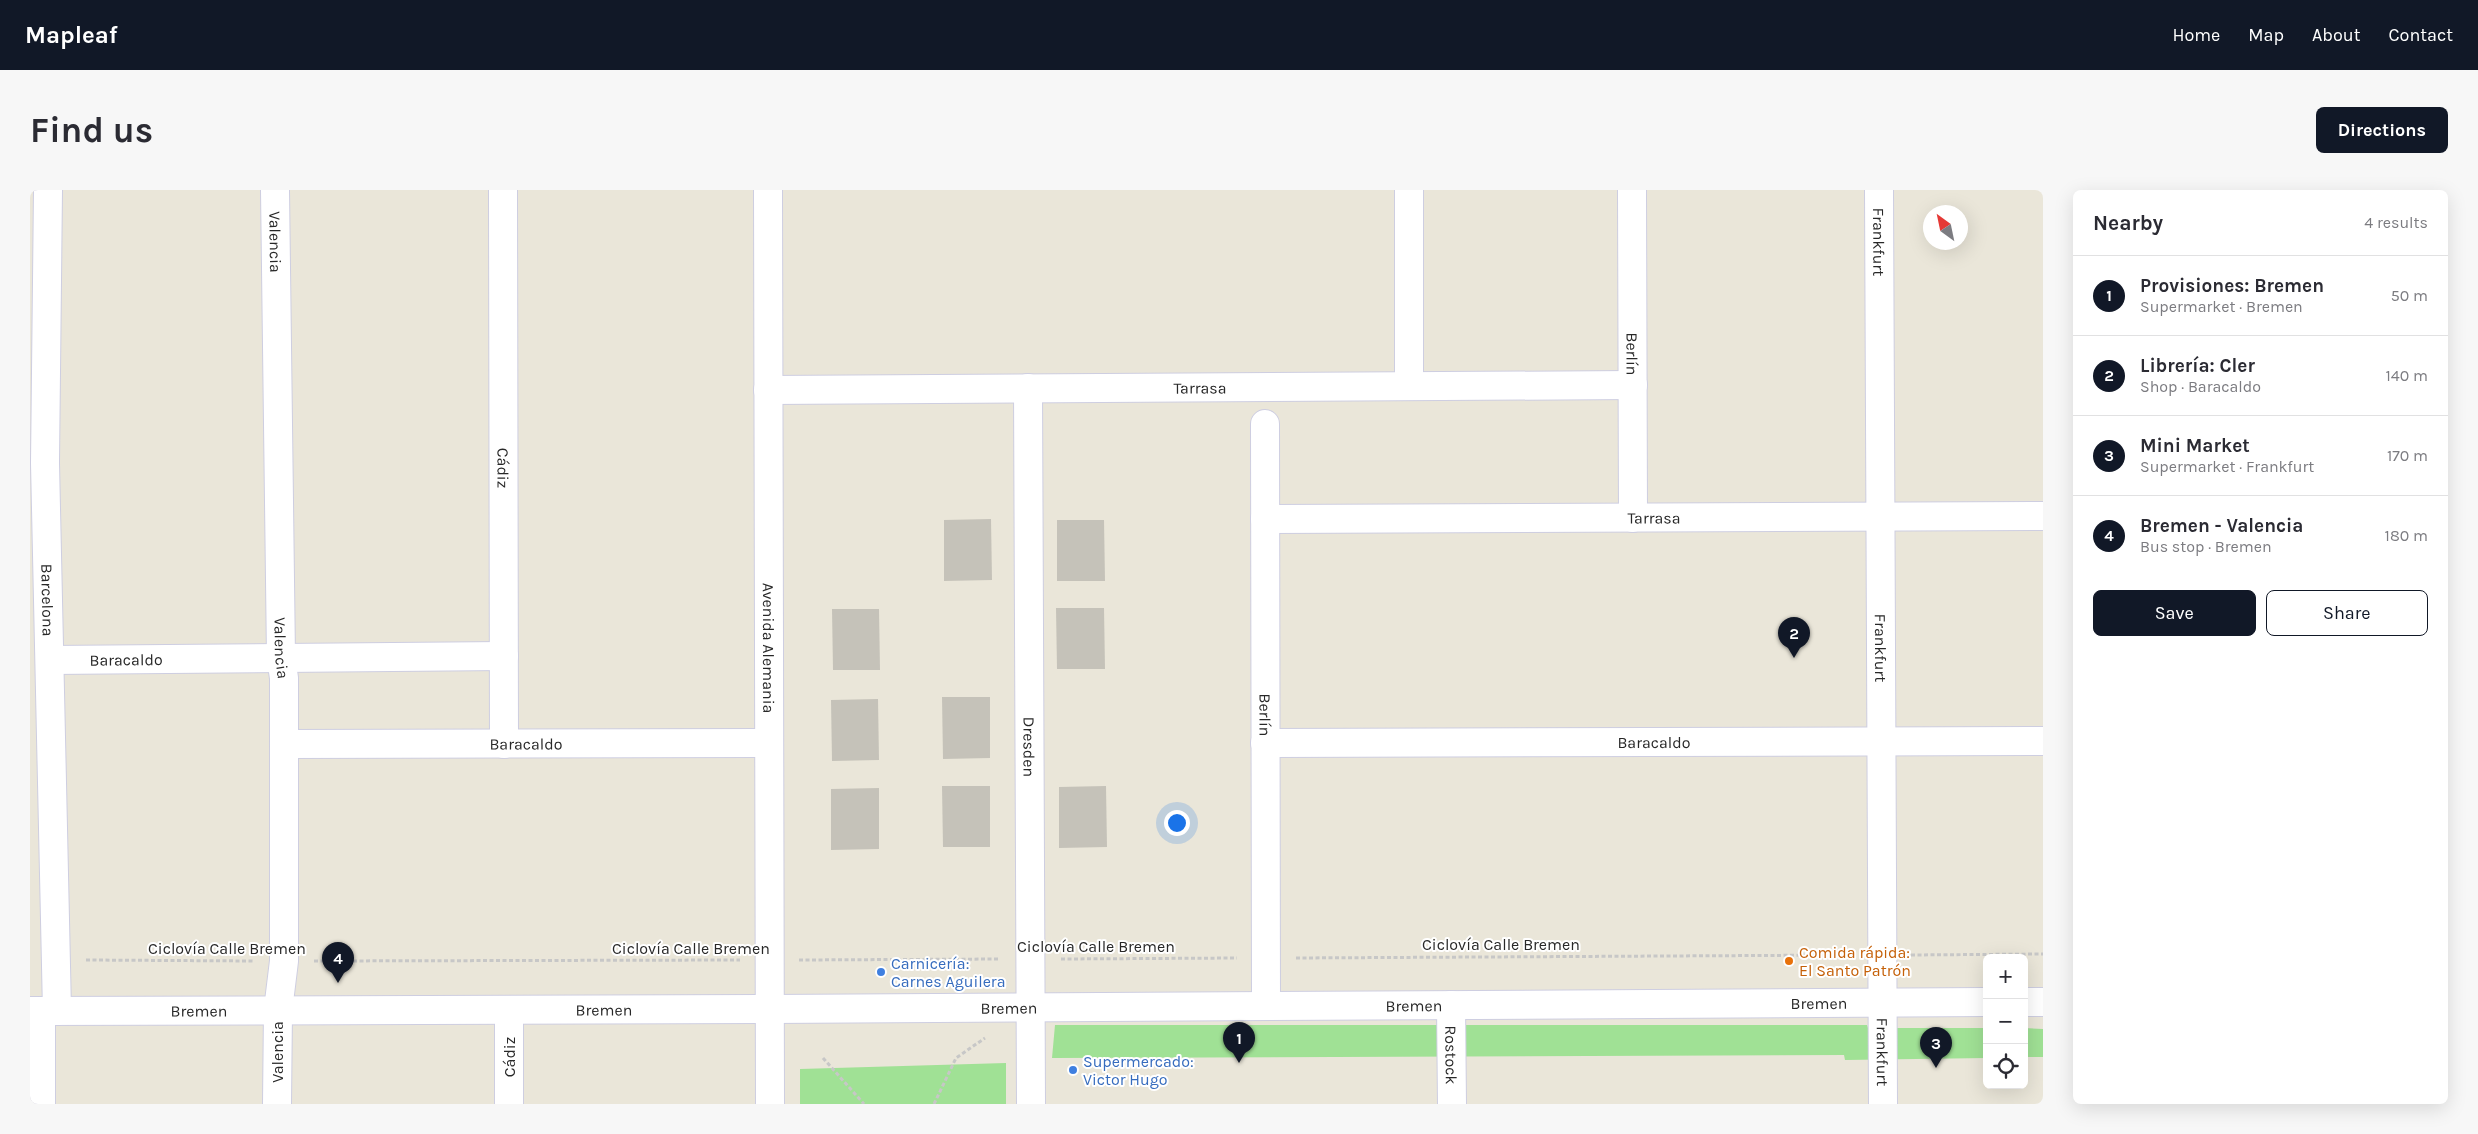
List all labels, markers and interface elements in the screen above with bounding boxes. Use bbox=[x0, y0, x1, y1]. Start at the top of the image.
text: Mapleaf bbox=[25, 21, 118, 49]
text: Home bbox=[2172, 24, 2220, 46]
text: Map bbox=[2248, 24, 2284, 46]
text: About bbox=[2312, 24, 2361, 46]
text: Contact bbox=[2389, 24, 2453, 46]
button: Directions bbox=[2316, 107, 2448, 153]
text: Find us bbox=[30, 110, 153, 151]
north arrow bbox=[1923, 205, 1968, 250]
street label: Frankfurt bbox=[1870, 208, 1889, 276]
street label: Valencia bbox=[266, 211, 286, 273]
text: Nearby bbox=[2093, 211, 2163, 235]
text: 4 results bbox=[2364, 213, 2428, 232]
text: Provisiones: Bremen bbox=[2140, 275, 2324, 297]
text: 1 bbox=[2106, 286, 2112, 305]
text: 50 m bbox=[2391, 286, 2428, 305]
text: Supermarket · Bremen bbox=[2140, 297, 2303, 316]
street label: Berlín bbox=[1623, 333, 1642, 375]
text: Librería: Cler bbox=[2140, 355, 2255, 377]
text: 2 bbox=[2104, 366, 2114, 385]
text: 140 m bbox=[2386, 366, 2428, 385]
text: Shop · Baracaldo bbox=[2140, 377, 2261, 396]
street label: Tarrasa bbox=[1173, 378, 1227, 397]
text: Mini Market bbox=[2140, 435, 2250, 457]
text: 3 bbox=[2104, 446, 2114, 465]
text: 170 m bbox=[2387, 446, 2428, 465]
street label: Cádiz bbox=[494, 448, 513, 488]
text: Supermarket · Frankfurt bbox=[2140, 457, 2314, 476]
street label: Tarrasa bbox=[1627, 508, 1681, 527]
text: Bremen - Valencia bbox=[2140, 515, 2303, 537]
text: 4 bbox=[2104, 526, 2114, 545]
text: 180 m bbox=[2385, 526, 2428, 545]
text: Bus stop · Bremen bbox=[2140, 537, 2272, 556]
street label: Barcelona bbox=[38, 563, 58, 637]
street label: Avenida Alemania bbox=[759, 583, 779, 713]
button: Save bbox=[2093, 590, 2256, 636]
button: Share bbox=[2266, 590, 2428, 636]
street label: Frankfurt bbox=[1871, 614, 1891, 682]
street label: Valencia bbox=[271, 617, 293, 680]
pin: 2 bbox=[1778, 617, 1810, 658]
street label: Baracaldo bbox=[89, 650, 163, 669]
street label: Berlín bbox=[1256, 694, 1275, 736]
street label: Dresden bbox=[1020, 717, 1039, 777]
street label: Baracaldo bbox=[1617, 732, 1691, 752]
street label: Baracaldo bbox=[489, 734, 563, 753]
your location bbox=[1164, 810, 1190, 836]
street label: Ciclovía Calle Bremen bbox=[1422, 935, 1580, 954]
street label: Ciclovía Calle Bremen bbox=[1017, 937, 1175, 956]
street label: Ciclovía Calle Bremen bbox=[148, 939, 306, 958]
street label: Ciclovía Calle Bremen bbox=[612, 939, 770, 958]
pin: 4 bbox=[322, 942, 354, 983]
place label: Comida rápida: El Santo Patrón bbox=[1799, 943, 1911, 980]
place label: Carnicería: Carnes Aguilera bbox=[891, 954, 1005, 991]
map controls bbox=[1983, 954, 2028, 1089]
button: + bbox=[1983, 954, 2028, 999]
marker: Comida rápida: El Santo Patrón bbox=[1783, 955, 1795, 967]
marker: Carnicería: Carnes Aguilera bbox=[875, 966, 887, 978]
street label: Bremen bbox=[1791, 993, 1847, 1013]
street label: Bremen bbox=[1386, 996, 1442, 1015]
street label: Bremen bbox=[981, 998, 1037, 1017]
button: − bbox=[1983, 999, 2028, 1044]
street label: Bremen bbox=[576, 1000, 632, 1019]
street label: Bremen bbox=[171, 1001, 227, 1020]
street label: Frankfurt bbox=[1873, 1018, 1892, 1086]
street label: Valencia bbox=[268, 1021, 287, 1083]
pin: 1 bbox=[1223, 1022, 1255, 1063]
street label: Rostock bbox=[1442, 1025, 1461, 1085]
pin: 3 bbox=[1920, 1027, 1952, 1068]
street label: Cádiz bbox=[500, 1037, 519, 1077]
button: locate bbox=[1983, 1044, 2028, 1089]
place label: Supermercado: Victor Hugo bbox=[1083, 1052, 1194, 1089]
marker: Supermercado: Victor Hugo bbox=[1067, 1064, 1079, 1076]

